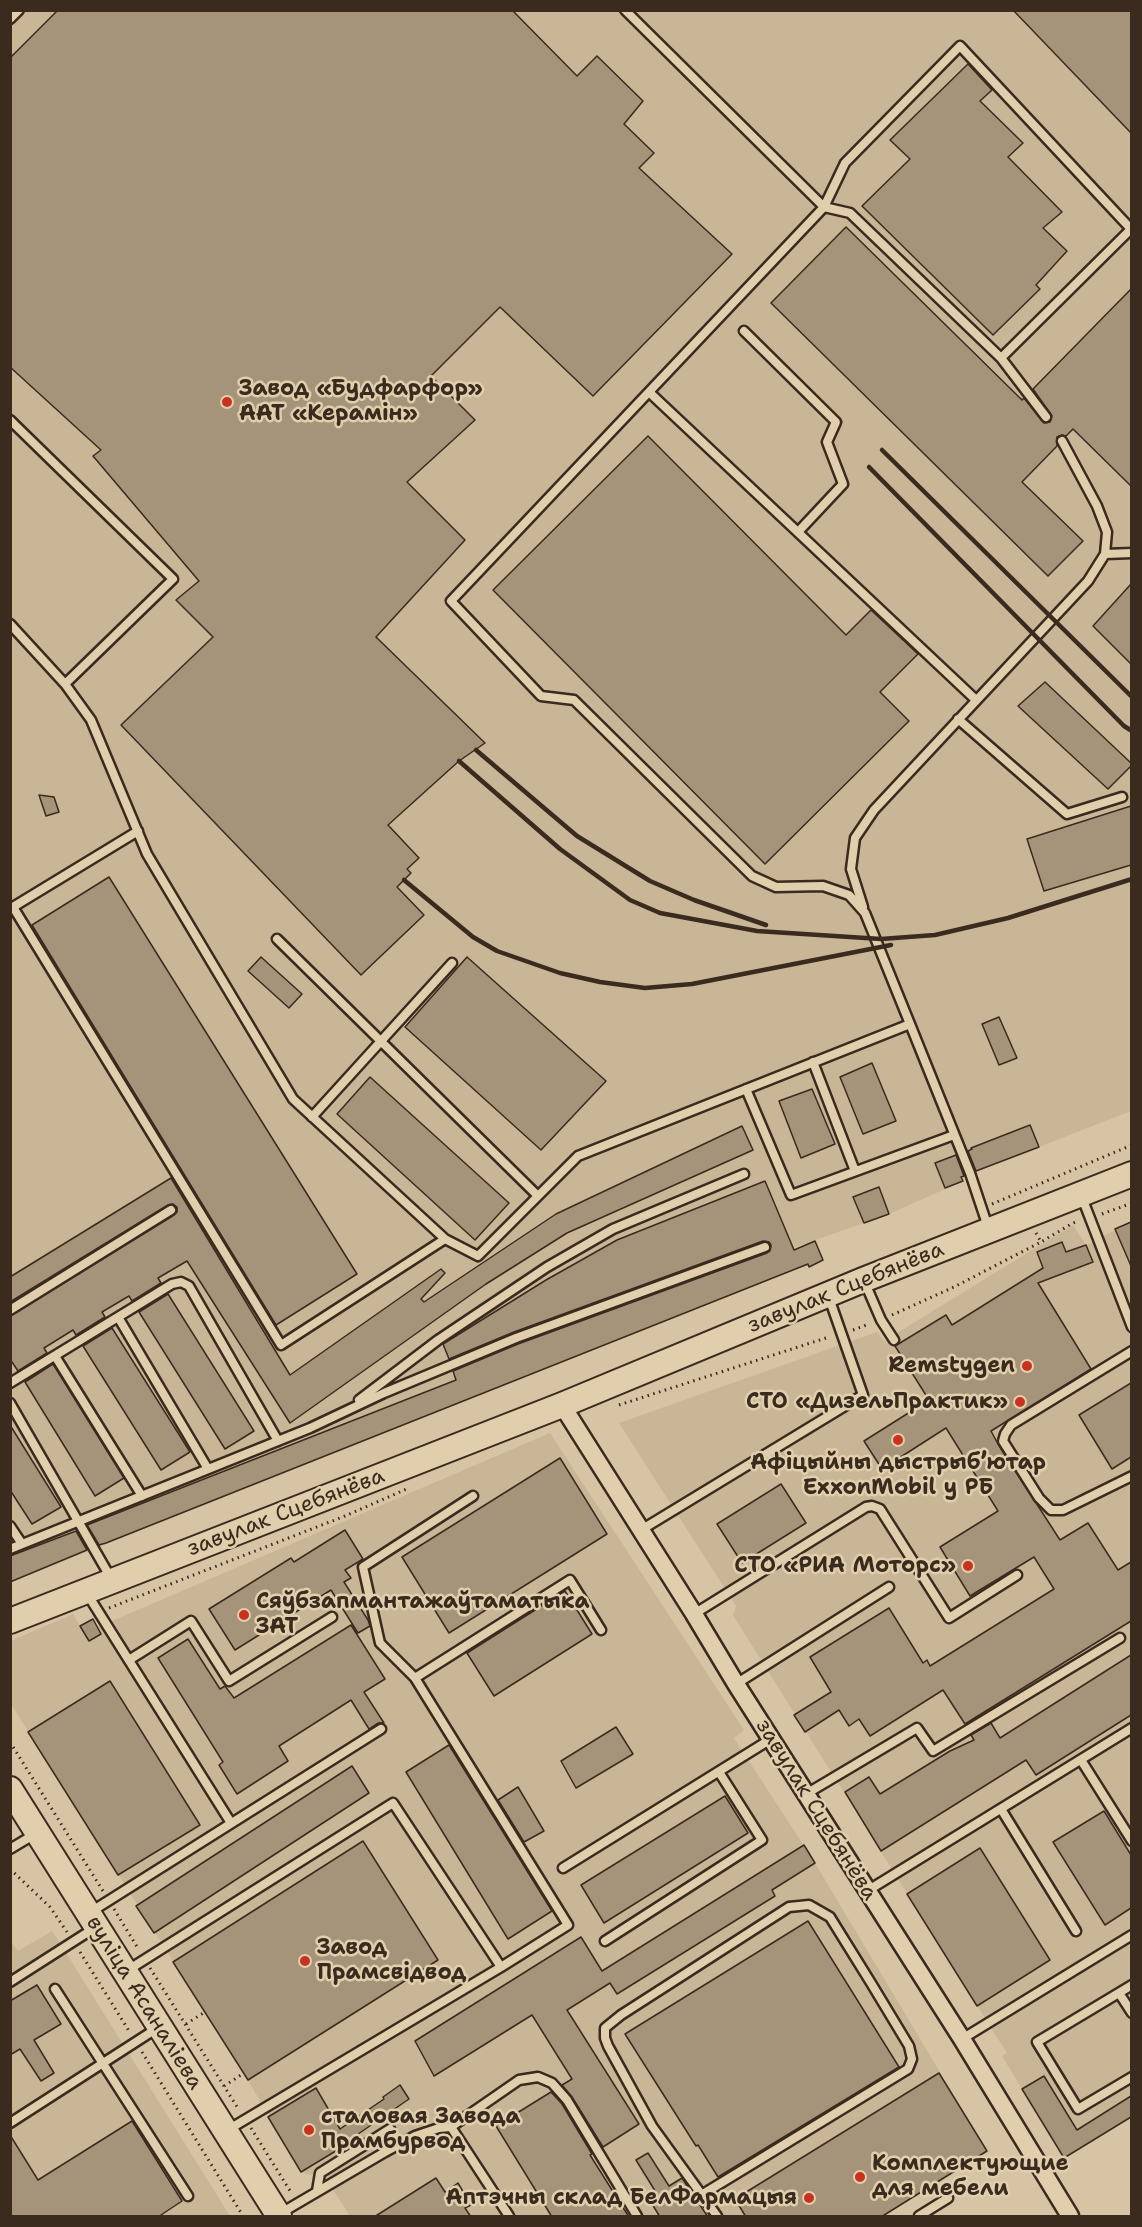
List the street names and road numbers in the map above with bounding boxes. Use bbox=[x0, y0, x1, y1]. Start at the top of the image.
street label: завулак Сцебянёва bbox=[744, 1237, 948, 1339]
street label: завулак Сцебянёва bbox=[184, 1463, 388, 1563]
street label: завулак Сцебянёва bbox=[749, 1714, 883, 1906]
street label: вуліца Асаналіева bbox=[80, 1911, 208, 2095]

